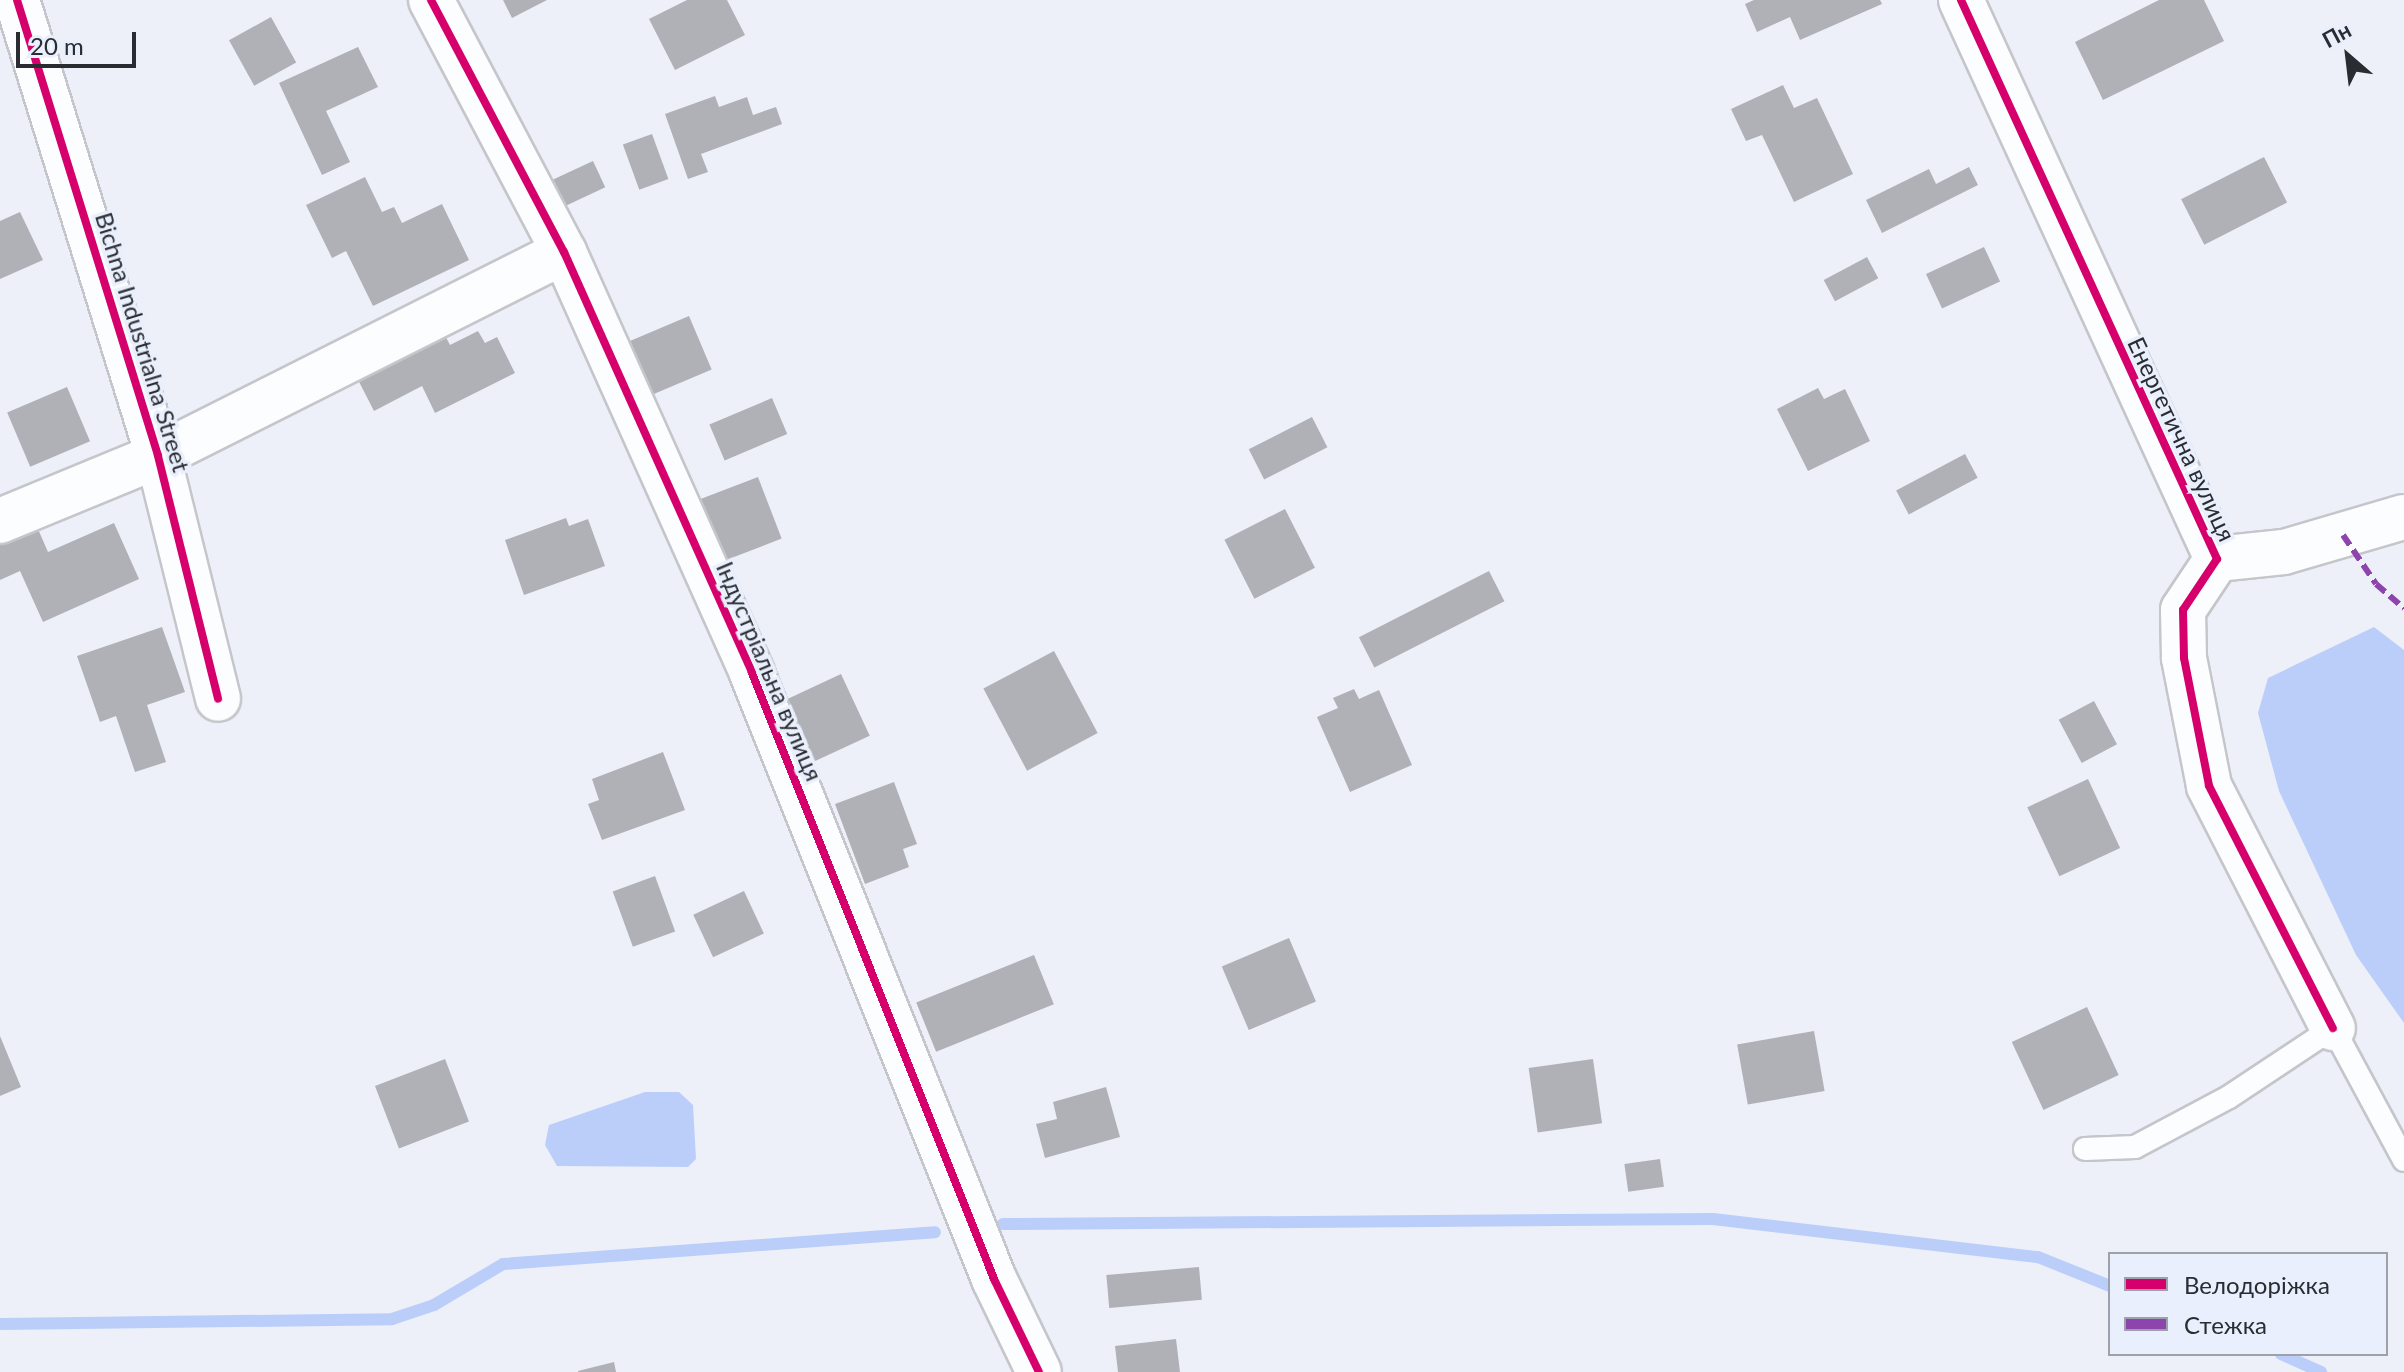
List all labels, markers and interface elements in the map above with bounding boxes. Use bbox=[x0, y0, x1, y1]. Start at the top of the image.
scale bar bbox=[20, 16, 140, 66]
north arrow bbox=[2308, 16, 2388, 96]
text: Пн bbox=[2317, 16, 2356, 53]
text: 20 m bbox=[30, 31, 84, 60]
street label: Bichna Industrialna Street bbox=[90, 209, 196, 475]
street label: Енергетична вулиця bbox=[2122, 332, 2242, 546]
street label: Індустріальна вулиця bbox=[711, 557, 829, 785]
legend bbox=[2108, 1252, 2388, 1356]
text: Велодоріжка bbox=[2184, 1270, 2330, 1299]
text: Стежка bbox=[2184, 1310, 2267, 1339]

